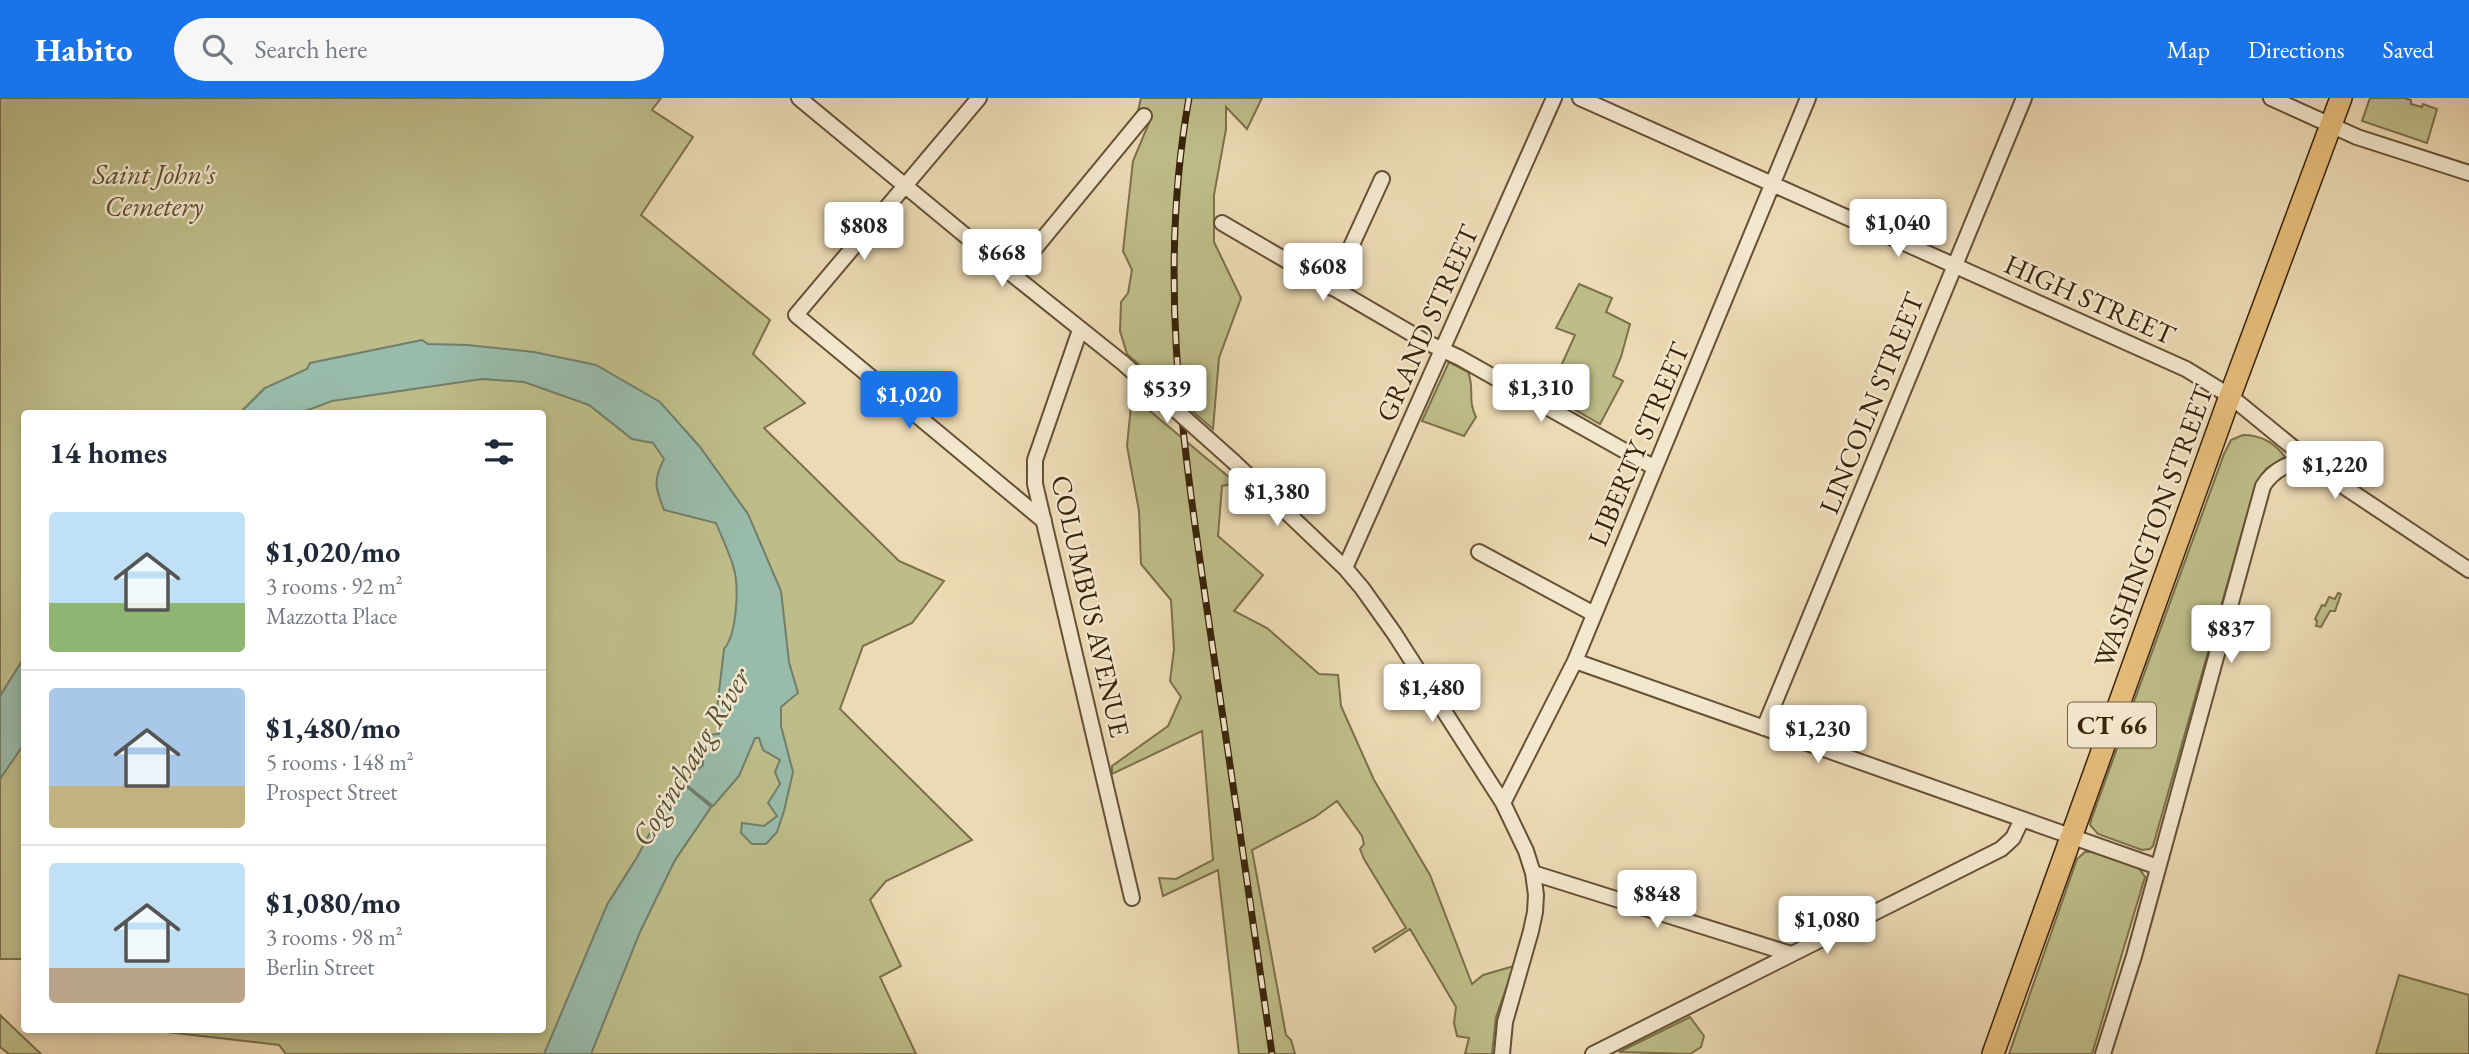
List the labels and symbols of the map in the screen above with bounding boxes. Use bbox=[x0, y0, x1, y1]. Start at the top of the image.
park label: Saint John's Cemetery bbox=[92, 156, 216, 224]
pin: $1,040 bbox=[1841, 200, 1955, 259]
pin: $808 bbox=[823, 202, 905, 262]
street label: GRAND STREET bbox=[1367, 219, 1487, 427]
pin: $668 bbox=[961, 230, 1043, 289]
pin: $608 bbox=[1282, 244, 1364, 303]
street label: HIGH STREET bbox=[1999, 245, 2181, 353]
street label: LINCOLN STREET bbox=[1810, 287, 1932, 519]
street label: LIBERTY STREET bbox=[1579, 336, 1697, 551]
pin: $1,310 bbox=[1484, 364, 1598, 424]
pin: $539 bbox=[1126, 366, 1208, 425]
pin: $1,020 bbox=[852, 372, 966, 431]
street label: WASHINGTON STREET bbox=[2085, 379, 2221, 672]
pin: $1,220 bbox=[2278, 442, 2392, 501]
pin: $1,380 bbox=[1220, 468, 1334, 528]
street label: COLUMBUS AVENUE bbox=[1043, 471, 1139, 741]
pin: $837 bbox=[2190, 606, 2272, 665]
water label: Coginchaug River bbox=[622, 659, 760, 853]
pin: $1,480 bbox=[1375, 664, 1489, 724]
road number: CT 66 bbox=[2068, 702, 2156, 748]
pin: $1,230 bbox=[1761, 706, 1875, 765]
pin: $848 bbox=[1616, 870, 1698, 930]
pin: $1,080 bbox=[1770, 896, 1884, 956]

